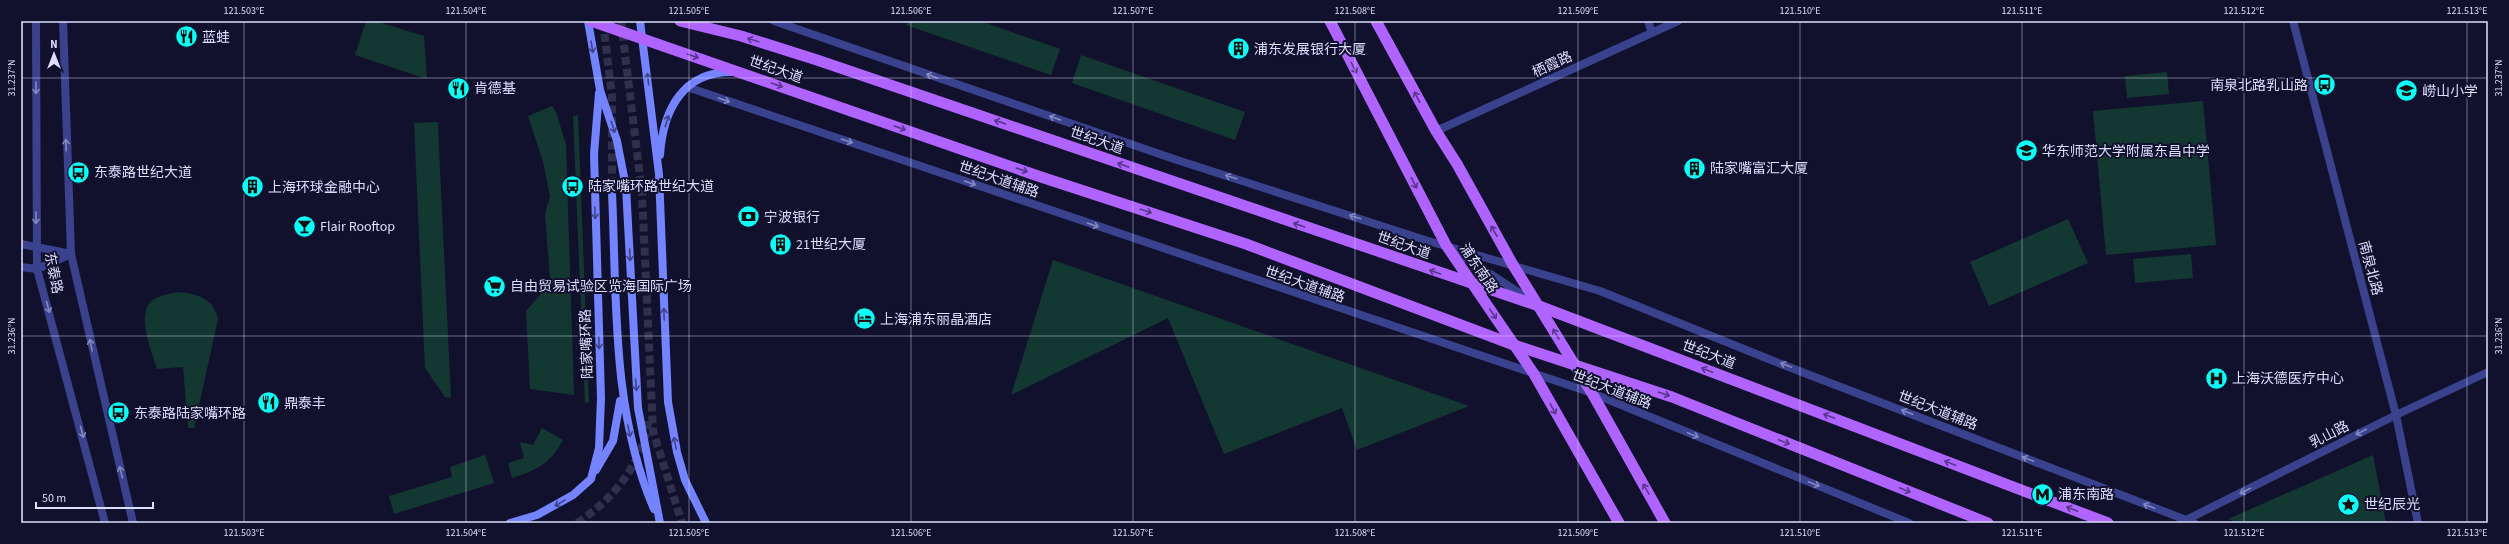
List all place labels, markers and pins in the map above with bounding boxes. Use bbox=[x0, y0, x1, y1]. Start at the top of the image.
restaurant icon: 蓝蛙 bbox=[174, 24, 200, 50]
place label: 蓝蛙 bbox=[202, 28, 230, 48]
building icon: 浦东发展银行大厦 bbox=[1226, 36, 1252, 62]
place label: 浦东发展银行大厦 bbox=[1254, 40, 1366, 60]
bus stop icon: 南泉北路乳山路 bbox=[2311, 72, 2337, 98]
restaurant icon: 肯德基 bbox=[446, 75, 472, 101]
place label: 南泉北路乳山路 bbox=[2210, 76, 2308, 96]
school or university icon: 崂山小学 bbox=[2393, 78, 2419, 104]
place label: 肯德基 bbox=[474, 79, 516, 99]
place label: 崂山小学 bbox=[2422, 82, 2478, 102]
school or university icon: 华东师范大学附属东昌中学 bbox=[2014, 138, 2040, 164]
place label: 华东师范大学附属东昌中学 bbox=[2042, 142, 2210, 162]
building icon: 陆家嘴富汇大厦 bbox=[1682, 155, 1708, 181]
bus stop icon: 东泰路世纪大道 bbox=[65, 159, 91, 185]
place label: 陆家嘴富汇大厦 bbox=[1710, 159, 1808, 179]
place label: 东泰路世纪大道 bbox=[94, 163, 192, 183]
bus stop icon: 陆家嘴环路世纪大道 bbox=[559, 173, 585, 199]
building icon: 上海环球金融中心 bbox=[240, 174, 266, 200]
place label: 陆家嘴环路世纪大道 bbox=[588, 177, 714, 197]
place label: 上海环球金融中心 bbox=[268, 178, 380, 198]
bank icon: 宁波银行 bbox=[735, 204, 761, 230]
place label: 宁波银行 bbox=[764, 208, 820, 228]
bar icon: Flair Rooftop bbox=[291, 213, 317, 239]
place label: Flair Rooftop bbox=[320, 217, 395, 237]
building icon: 21世纪大厦 bbox=[768, 231, 794, 257]
place label: 21世纪大厦 bbox=[796, 235, 866, 255]
supermarket icon: 自由贸易试验区览海国际广场 bbox=[482, 273, 508, 299]
place label: 自由贸易试验区览海国际广场 bbox=[510, 277, 692, 297]
hotel icon: 上海浦东丽晶酒店 bbox=[851, 306, 877, 332]
place label: 上海浦东丽晶酒店 bbox=[880, 310, 992, 330]
hospital icon: 上海沃德医疗中心 bbox=[2204, 365, 2230, 391]
place label: 上海沃德医疗中心 bbox=[2232, 369, 2344, 389]
restaurant icon: 鼎泰丰 bbox=[255, 390, 281, 416]
place label: 鼎泰丰 bbox=[284, 394, 326, 414]
bus stop icon: 东泰路陆家嘴环路 bbox=[106, 400, 132, 426]
place label: 东泰路陆家嘴环路 bbox=[134, 404, 246, 424]
metro station icon: 浦东南路 bbox=[2030, 481, 2056, 507]
place label: 浦东南路 bbox=[2058, 485, 2114, 505]
place icon: 世纪辰光 bbox=[2335, 491, 2361, 517]
place label: 世纪辰光 bbox=[2364, 495, 2420, 515]

